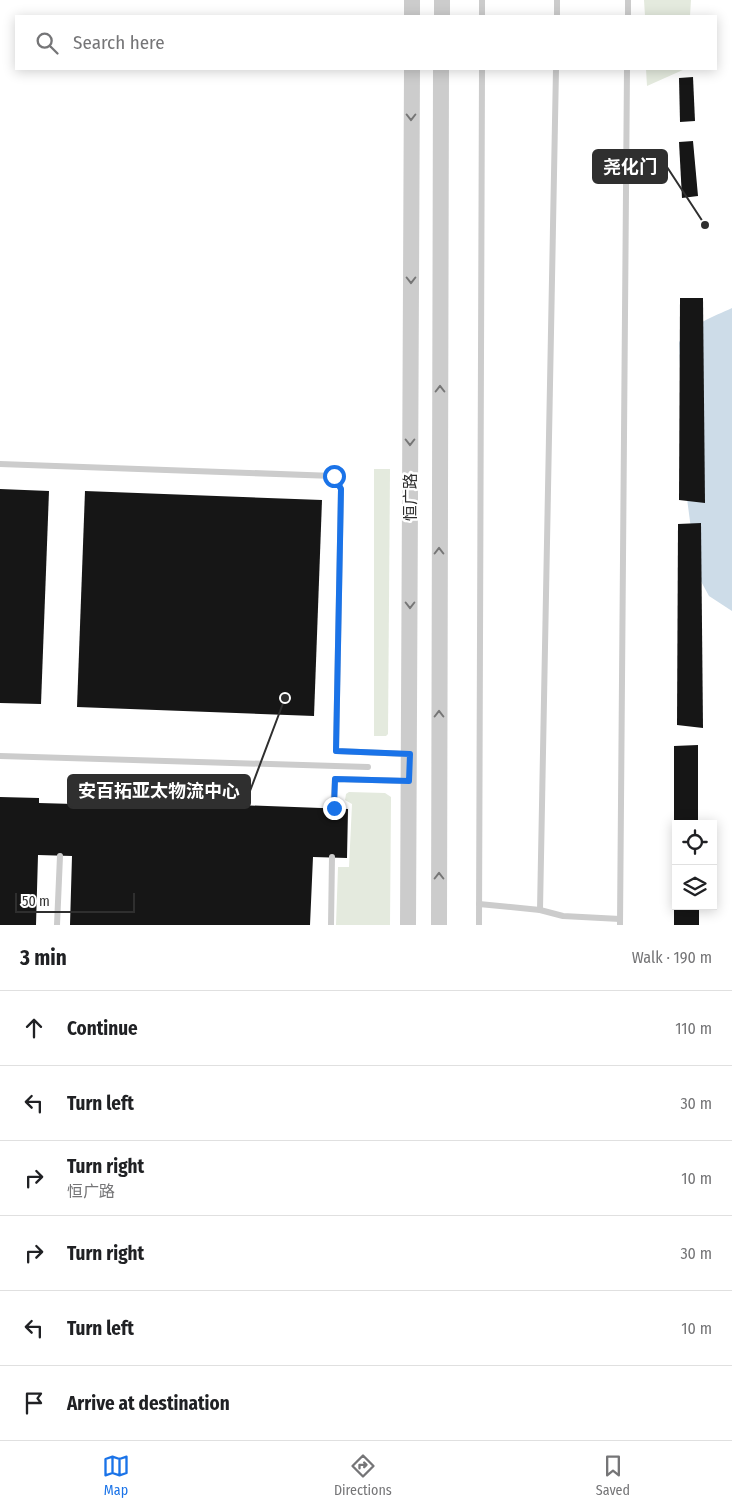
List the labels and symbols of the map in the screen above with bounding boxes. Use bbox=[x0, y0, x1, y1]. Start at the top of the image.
one-way arrow bbox=[406, 114, 417, 122]
callout: 尧化门 bbox=[593, 150, 667, 183]
text: 尧化门 bbox=[603, 156, 657, 178]
one-way arrow bbox=[406, 276, 416, 284]
one-way arrow bbox=[435, 385, 445, 392]
one-way arrow bbox=[405, 439, 415, 447]
route start bbox=[323, 465, 346, 488]
street label: 恒广路 bbox=[401, 473, 420, 521]
one-way arrow bbox=[434, 547, 444, 555]
one-way arrow bbox=[405, 602, 415, 609]
one-way arrow bbox=[434, 710, 444, 718]
callout: 安百拓亚太物流中心 bbox=[68, 775, 250, 808]
text: 安百拓亚太物流中心 bbox=[78, 780, 240, 802]
route end bbox=[323, 797, 346, 820]
one-way arrow bbox=[434, 872, 444, 880]
scale bar bbox=[15, 890, 135, 913]

